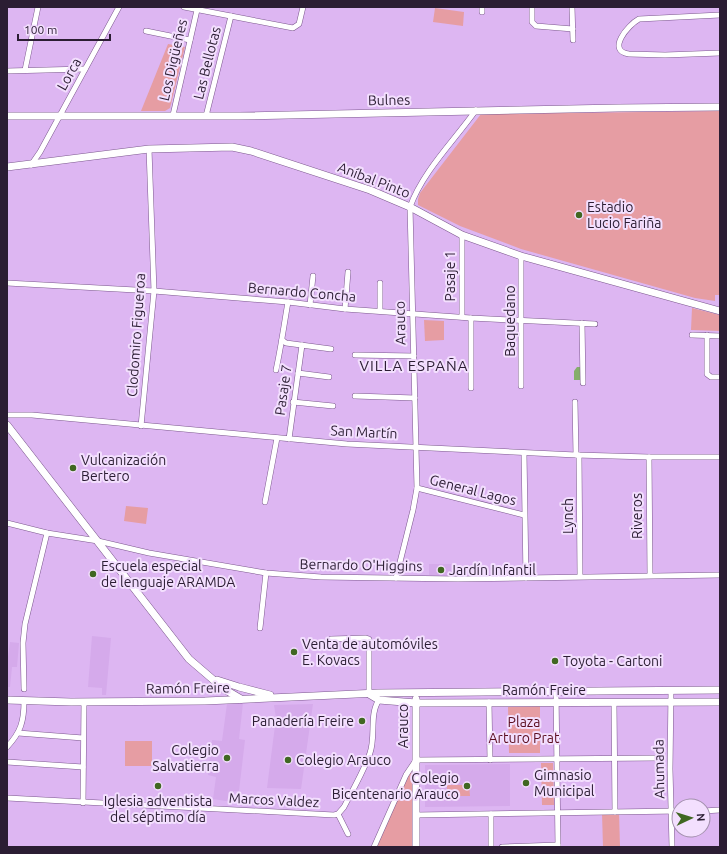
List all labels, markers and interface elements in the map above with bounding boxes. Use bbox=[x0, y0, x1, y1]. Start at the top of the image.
scale bar bbox=[18, 16, 110, 42]
street label: Los Digüeñes bbox=[156, 18, 190, 102]
text: 100 m bbox=[24, 23, 57, 36]
street label: Las Bellotas bbox=[190, 25, 224, 101]
street label: Lorca bbox=[54, 55, 84, 93]
street label: Bulnes bbox=[368, 92, 410, 108]
street label: Aníbal Pinto bbox=[336, 159, 412, 201]
place label: Estadio Lucio Fariña bbox=[587, 199, 661, 231]
marker: Estadio Lucio Fariña bbox=[574, 210, 584, 220]
street label: Pasaje 1 bbox=[442, 251, 458, 301]
street label: Clodomiro Figueroa bbox=[124, 272, 148, 398]
street label: Bernardo Concha bbox=[247, 279, 357, 305]
street label: Baquedano bbox=[502, 285, 518, 357]
street label: Arauco bbox=[392, 301, 408, 345]
district label: VILLA ESPAÑA bbox=[359, 357, 469, 374]
street label: Pasaje 7 bbox=[272, 364, 294, 416]
street label: San Martín bbox=[330, 422, 398, 442]
place label: Vulcanización Bertero bbox=[81, 452, 166, 484]
marker: Vulcanización Bertero bbox=[68, 463, 78, 473]
street label: General Lagos bbox=[428, 472, 518, 508]
street label: Riveros bbox=[629, 493, 645, 539]
street label: Lynch bbox=[560, 498, 576, 534]
street label: Bernardo O'Higgins bbox=[299, 556, 423, 574]
place label: Escuela especial de lenguaje ARAMDA bbox=[101, 558, 235, 590]
place label: Jardín Infantil bbox=[449, 562, 536, 578]
marker: Jardín Infantil bbox=[436, 565, 446, 575]
marker: Escuela especial de lenguaje ARAMDA bbox=[88, 569, 98, 579]
place label: Venta de automóviles E. Kovacs bbox=[302, 636, 438, 668]
marker: Venta de automóviles E. Kovacs bbox=[289, 647, 299, 657]
place label: Toyota - Cartoni bbox=[563, 653, 662, 669]
marker: Toyota - Cartoni bbox=[550, 656, 560, 666]
street label: Ramón Freire bbox=[146, 679, 230, 697]
street label: Ramón Freire bbox=[502, 682, 586, 698]
street label: Arauco bbox=[395, 704, 411, 748]
place label: Panadería Freire bbox=[252, 713, 354, 729]
park label: Plaza Arturo Prat bbox=[489, 714, 560, 746]
marker: Panadería Freire bbox=[357, 716, 367, 726]
street label: Ahumada bbox=[650, 739, 668, 799]
place label: Colegio Salvatierra bbox=[152, 742, 219, 774]
place label: Colegio Arauco bbox=[296, 752, 391, 768]
marker: Colegio Salvatierra bbox=[222, 753, 232, 763]
marker: Colegio Arauco bbox=[283, 755, 293, 765]
place label: Gimnasio Municipal bbox=[534, 767, 595, 799]
place label: Colegio Bicentenario Arauco bbox=[332, 770, 459, 802]
marker: Gimnasio Municipal bbox=[521, 778, 531, 788]
marker: Iglesia adventista del séptimo día bbox=[153, 781, 163, 791]
marker: Colegio Bicentenario Arauco bbox=[462, 781, 472, 791]
street label: Marcos Valdez bbox=[228, 790, 320, 810]
place label: Iglesia adventista del séptimo día bbox=[104, 793, 212, 825]
north arrow bbox=[671, 798, 711, 838]
text: N bbox=[695, 813, 707, 822]

